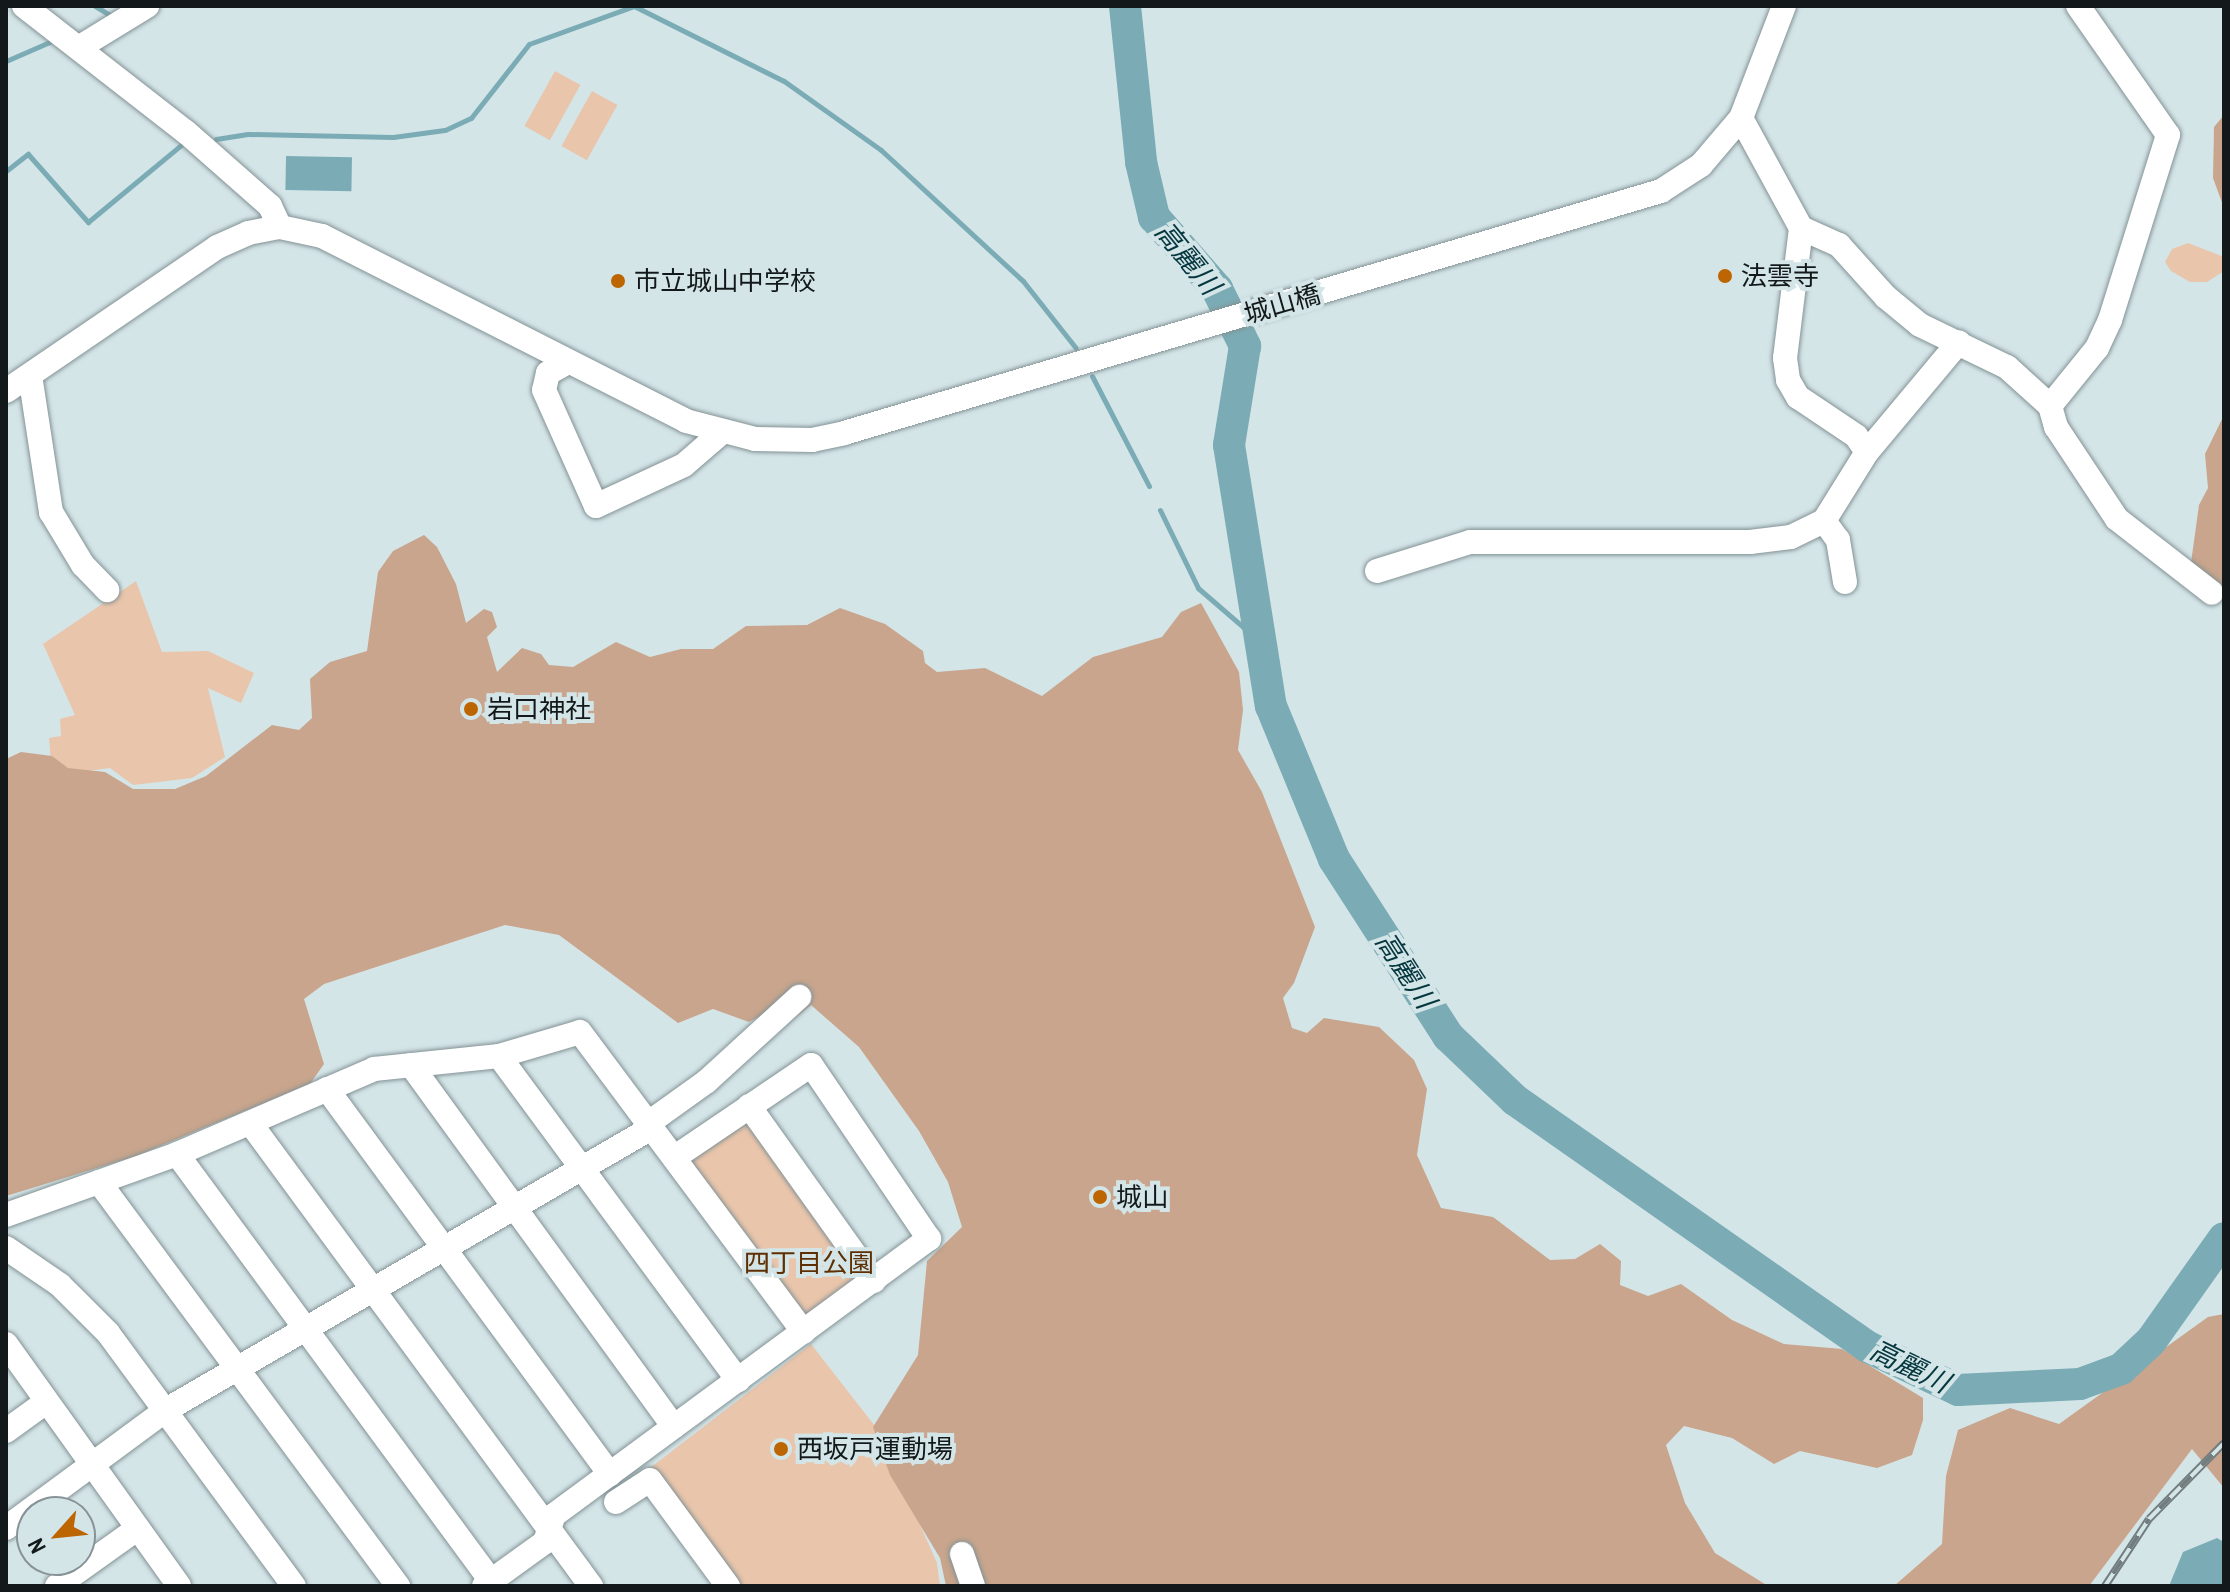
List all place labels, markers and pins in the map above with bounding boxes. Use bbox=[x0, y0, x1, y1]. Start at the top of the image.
place label: 法雲寺 bbox=[1741, 260, 1819, 292]
place label: 市立城山中学校 bbox=[634, 265, 816, 297]
marker: 法雲寺 bbox=[1716, 267, 1734, 285]
marker: 市立城山中学校 bbox=[609, 272, 627, 290]
place label: 岩口神社 bbox=[487, 693, 591, 725]
marker: 岩口神社 bbox=[462, 700, 480, 718]
place label: 城山 bbox=[1116, 1181, 1168, 1213]
marker: 城山 bbox=[1091, 1188, 1109, 1206]
place label: 西坂戸運動場 bbox=[797, 1433, 953, 1465]
marker: 西坂戸運動場 bbox=[772, 1440, 790, 1458]

